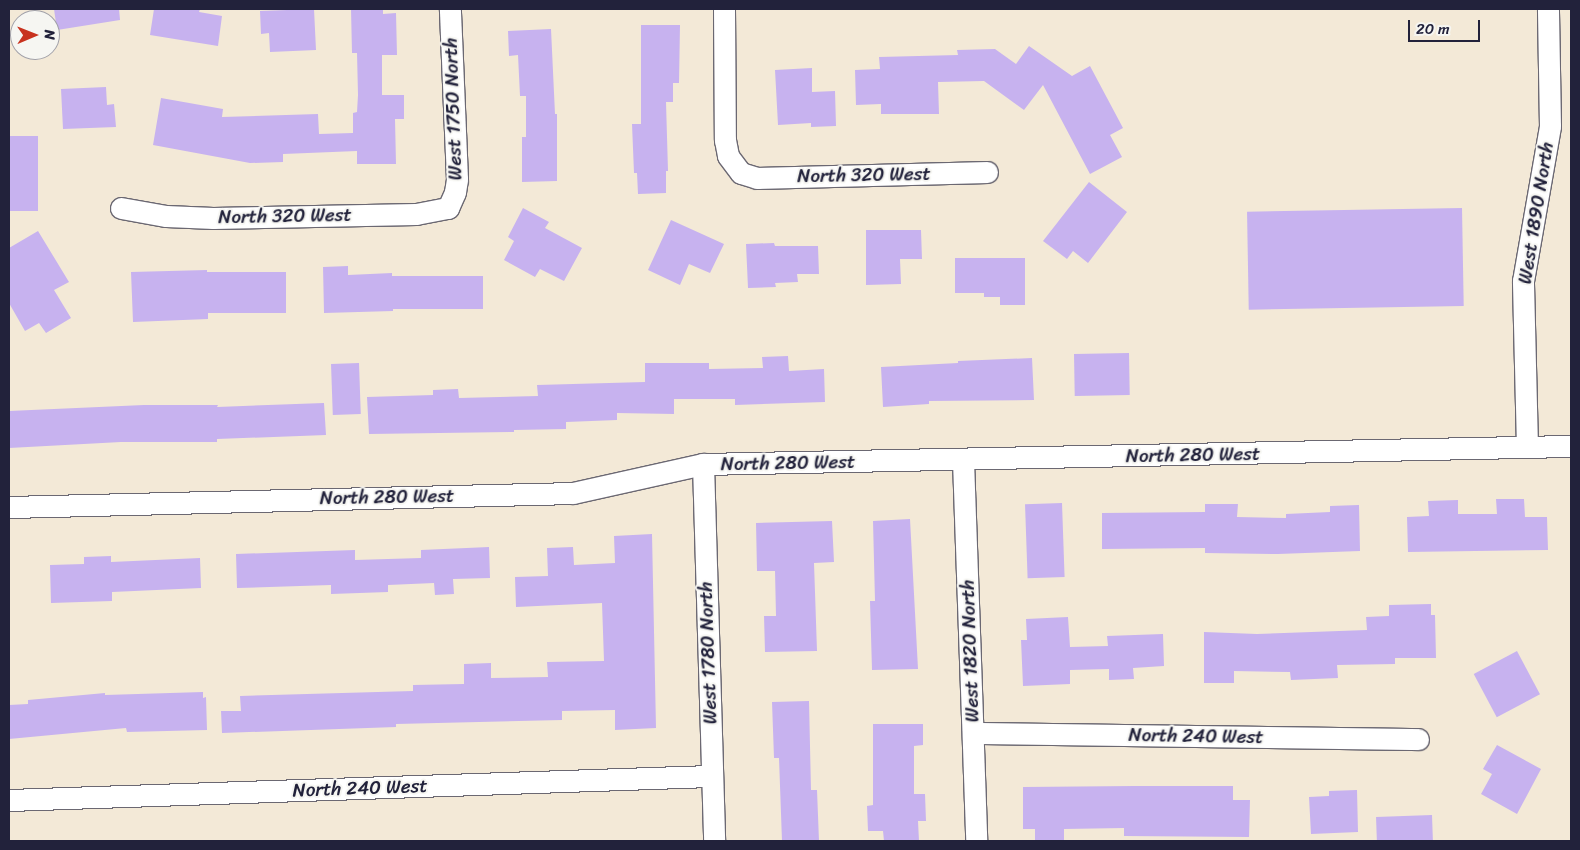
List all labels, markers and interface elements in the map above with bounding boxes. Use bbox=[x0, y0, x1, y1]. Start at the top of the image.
north arrow bbox=[10, 10, 60, 60]
scale bar bbox=[1410, 10, 1482, 42]
text: 20 m bbox=[1416, 16, 1450, 42]
text: N bbox=[37, 30, 62, 40]
street label: West 1750 North bbox=[439, 37, 467, 181]
street label: West 1890 North bbox=[1514, 140, 1558, 286]
street label: North 320 West bbox=[797, 162, 931, 188]
street label: North 320 West bbox=[218, 203, 352, 229]
street label: North 280 West bbox=[1125, 442, 1261, 468]
street label: North 280 West bbox=[720, 450, 856, 476]
street label: North 280 West bbox=[319, 484, 455, 510]
street label: West 1820 North bbox=[956, 579, 984, 723]
street label: West 1780 North bbox=[694, 581, 722, 725]
street label: North 240 West bbox=[1128, 723, 1264, 749]
street label: North 240 West bbox=[292, 774, 428, 802]

